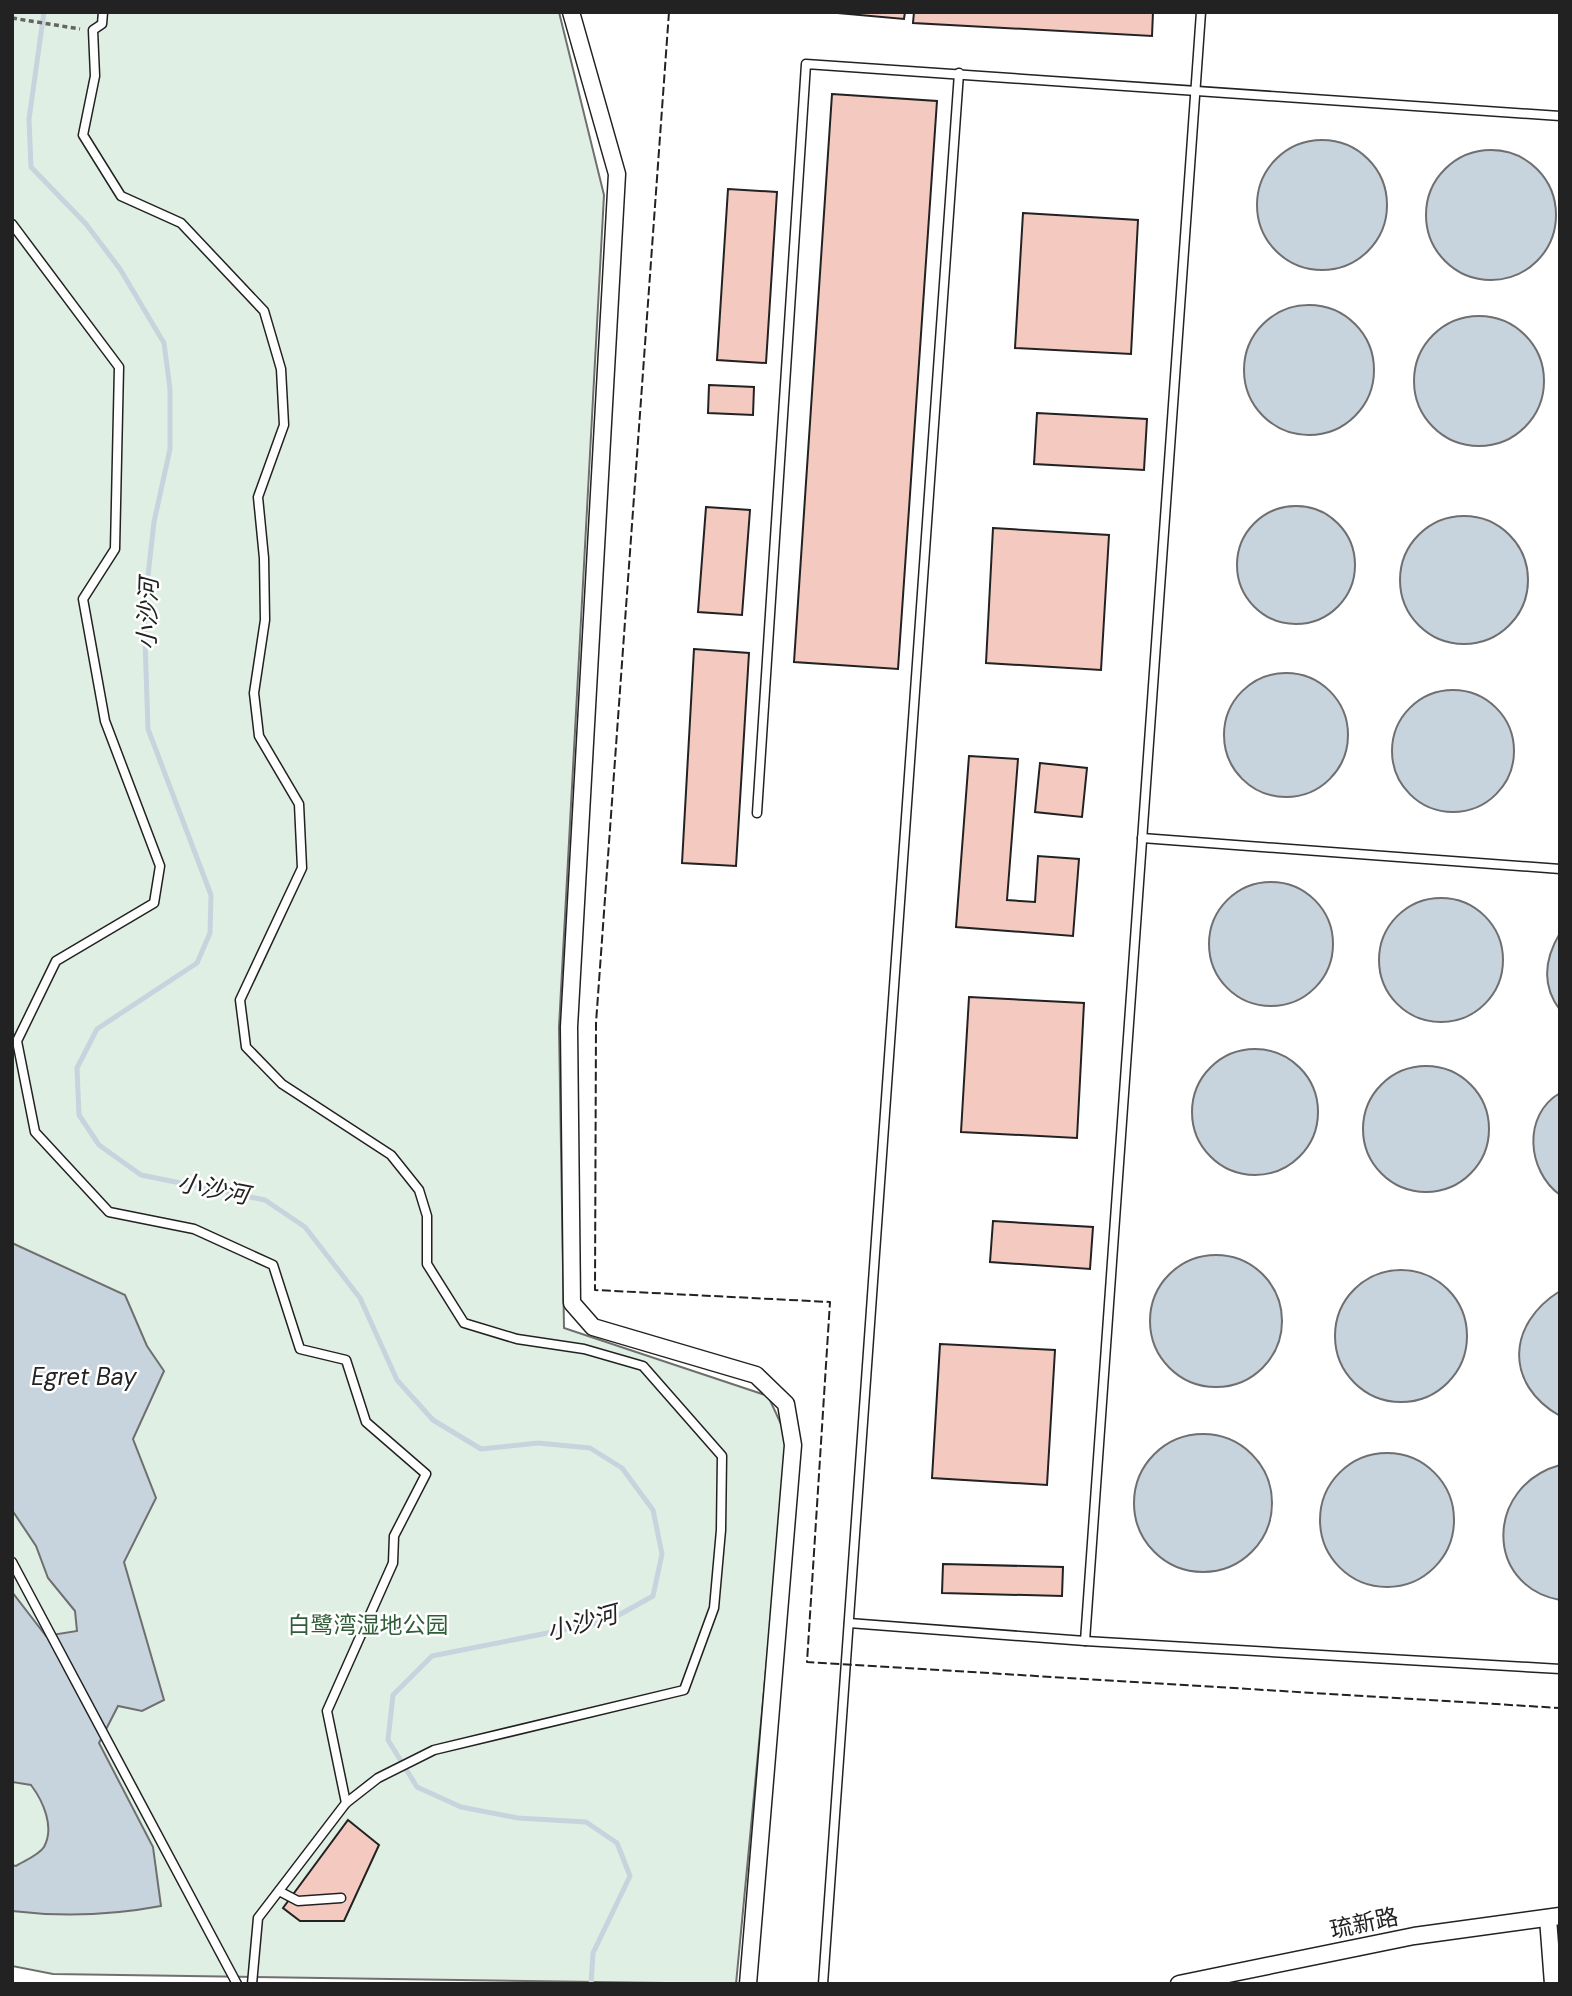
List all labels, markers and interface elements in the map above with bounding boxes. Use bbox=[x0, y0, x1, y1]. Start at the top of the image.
water label: 小沙河 bbox=[131, 573, 164, 651]
water label: 小沙河 bbox=[175, 1166, 255, 1211]
water label: Egret Bay bbox=[31, 1361, 137, 1392]
water label: 小沙河 bbox=[543, 1597, 625, 1647]
park label: 白鹭湾湿地公园 bbox=[288, 1610, 449, 1640]
street label: 琉新路 bbox=[1327, 1901, 1401, 1945]

